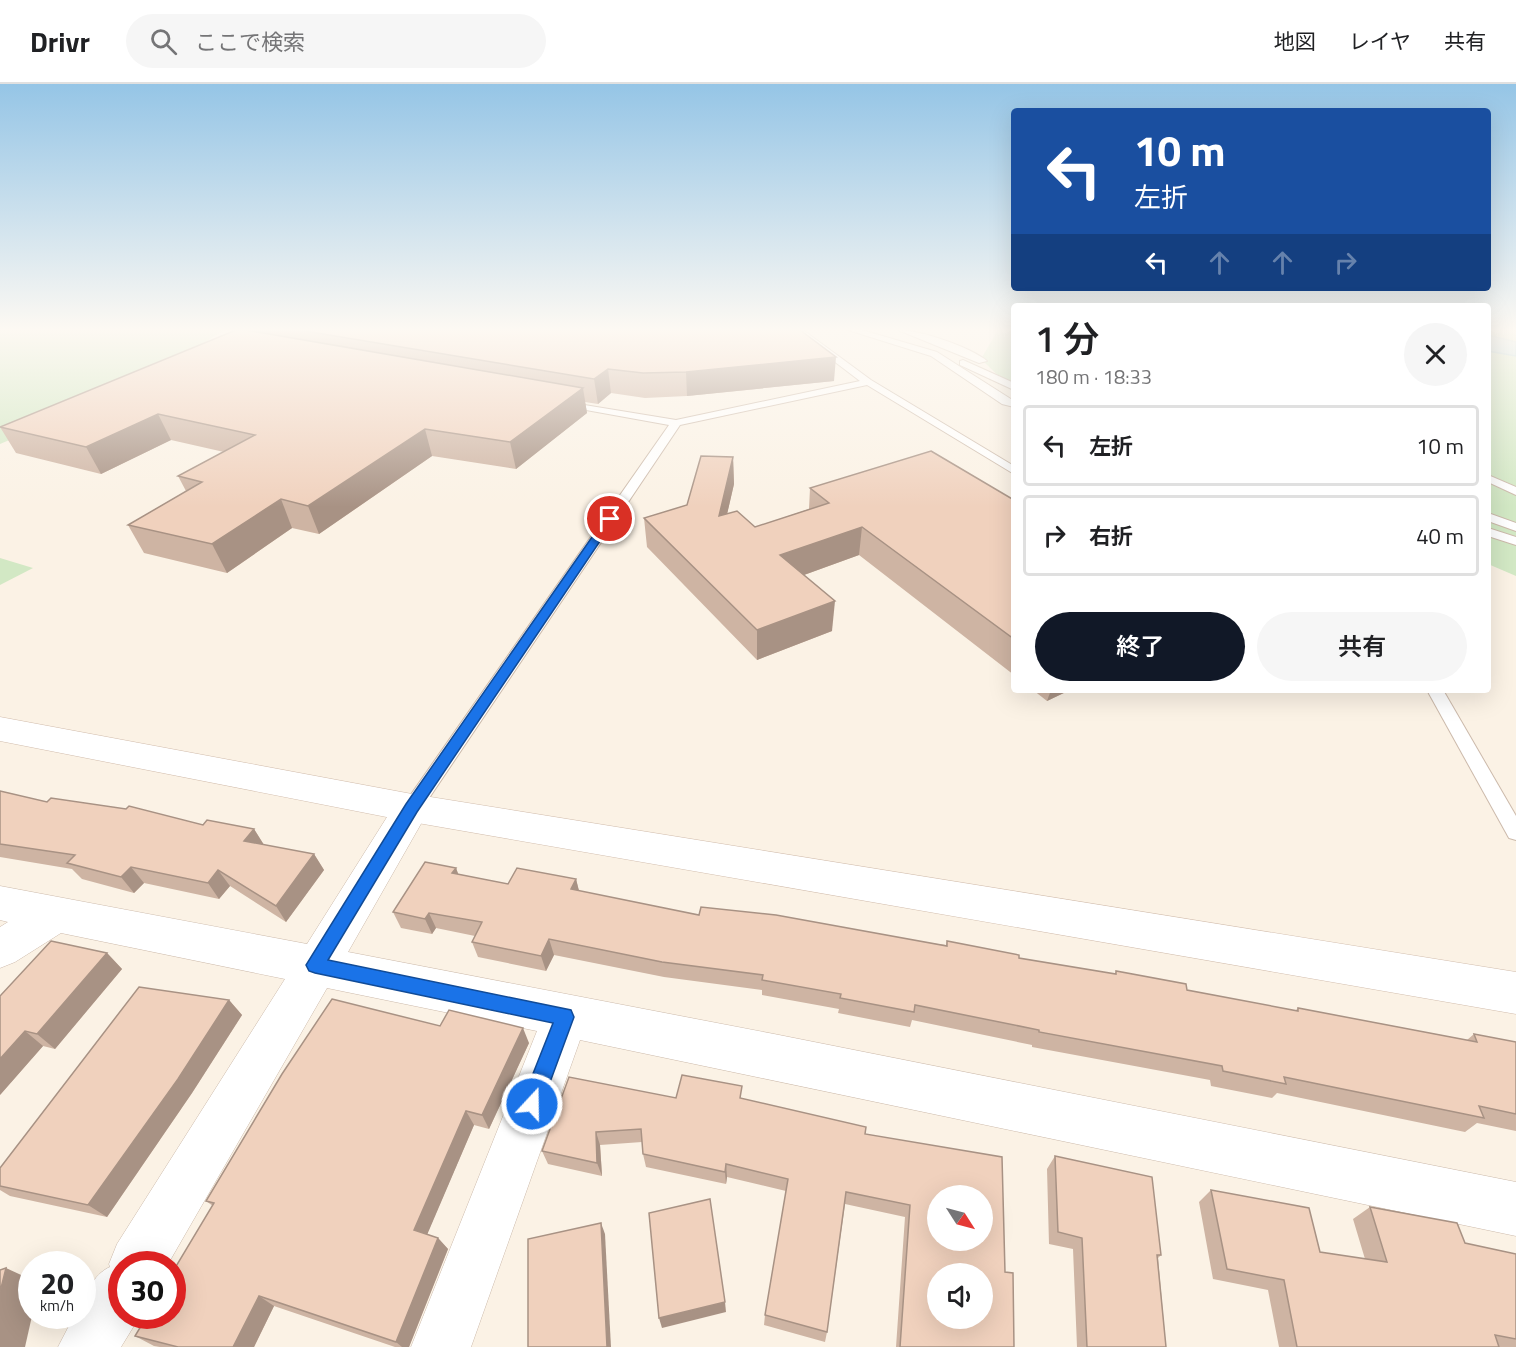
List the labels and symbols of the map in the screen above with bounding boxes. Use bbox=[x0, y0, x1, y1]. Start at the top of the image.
pin bbox=[584, 493, 635, 544]
position arrow bbox=[500, 1072, 564, 1136]
north arrow bbox=[927, 1185, 993, 1251]
speed limit sign: 30 bbox=[108, 1251, 186, 1329]

